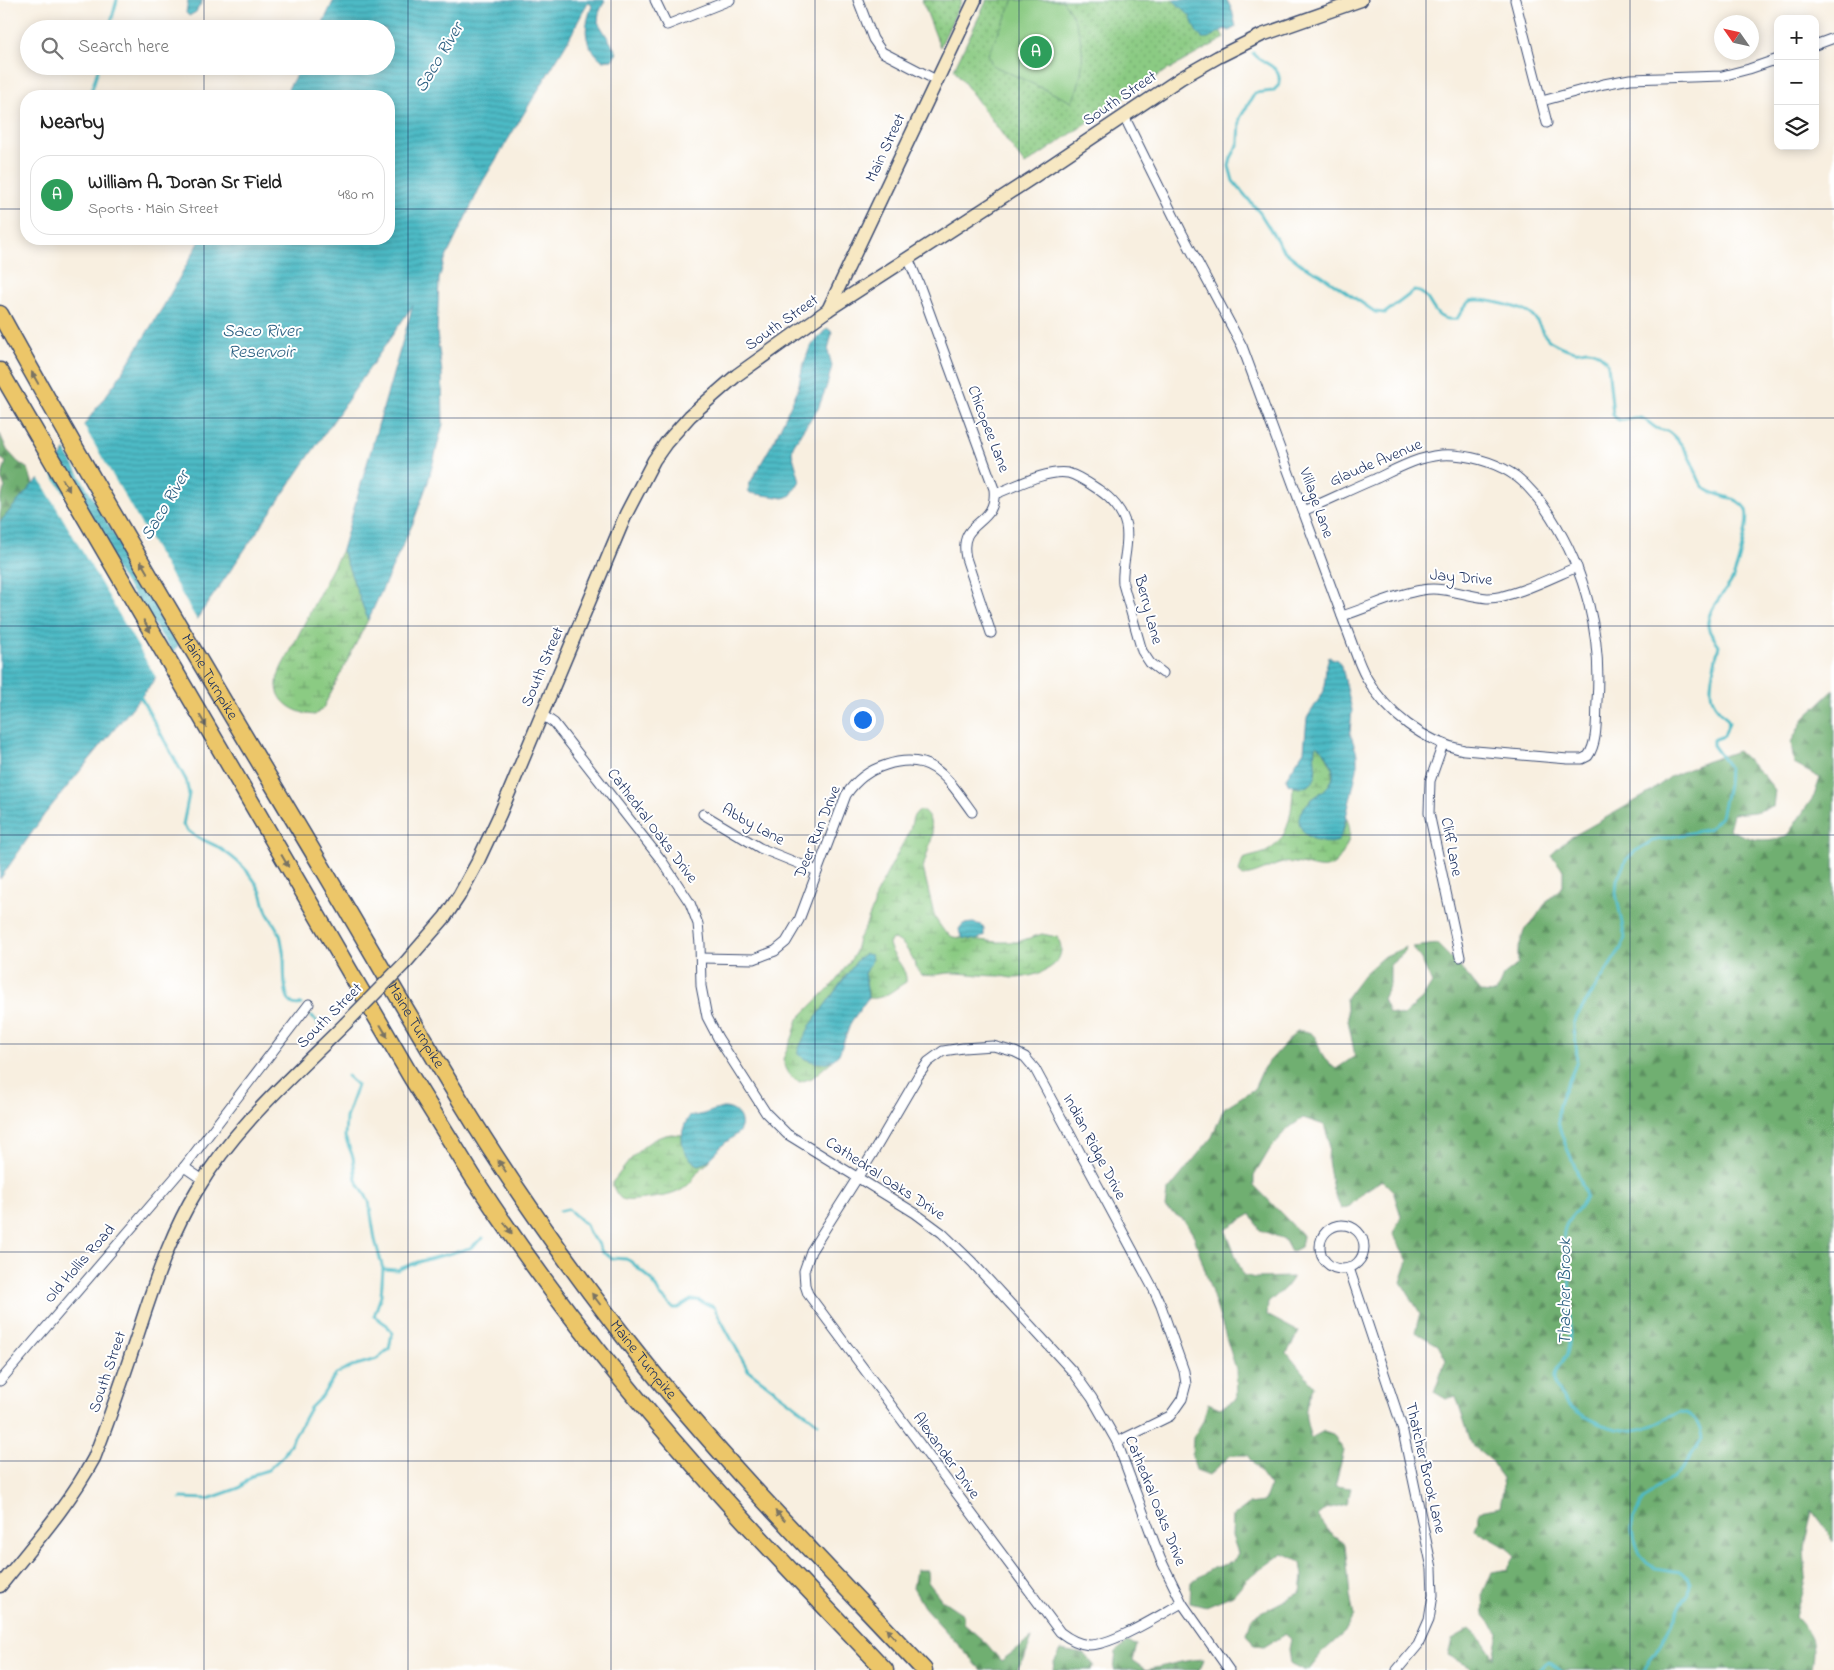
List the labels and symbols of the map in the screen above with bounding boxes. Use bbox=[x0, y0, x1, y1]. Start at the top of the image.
north arrow bbox=[1714, 15, 1759, 60]
water label: Saco River bbox=[409, 16, 472, 98]
pin: A bbox=[1020, 33, 1052, 71]
street label: South Street bbox=[1078, 65, 1162, 133]
street label: Main Street bbox=[860, 109, 913, 186]
street label: South Street bbox=[740, 288, 824, 357]
water label: Saco River Reservoir bbox=[222, 319, 302, 366]
one-way arrow bbox=[31, 370, 39, 385]
street label: Chicopee Lane bbox=[960, 382, 1016, 477]
street label: Glaude Avenue bbox=[1326, 432, 1427, 493]
water label: Saco River bbox=[135, 464, 198, 546]
street label: Village Lane bbox=[1292, 464, 1340, 542]
one-way arrow bbox=[61, 479, 70, 492]
one-way arrow bbox=[140, 561, 149, 574]
street label: Jay Drive bbox=[1429, 563, 1494, 593]
street label: Berry Lane bbox=[1127, 572, 1169, 648]
one-way arrow bbox=[143, 619, 152, 633]
street label: South Street bbox=[515, 623, 571, 711]
street label: Maine Turnpike bbox=[174, 630, 244, 725]
your location bbox=[850, 707, 876, 733]
one-way arrow bbox=[198, 714, 207, 727]
street label: Cathedral Oaks Drive bbox=[601, 763, 704, 889]
street label: Deer Run Drive bbox=[788, 781, 848, 883]
street label: Abby Lane bbox=[717, 798, 790, 853]
street label: Cliff Lane bbox=[1434, 816, 1469, 879]
one-way arrow bbox=[280, 854, 289, 867]
street label: South Street bbox=[291, 977, 369, 1055]
street label: Maine Turnpike bbox=[380, 978, 451, 1074]
one-way arrow bbox=[380, 1025, 389, 1038]
street label: Indian Ridge Drive bbox=[1056, 1090, 1132, 1205]
street label: Cathedral Oaks Drive bbox=[820, 1131, 950, 1227]
one-way arrow bbox=[497, 1159, 507, 1173]
street label: Old Hollis Road bbox=[39, 1219, 121, 1309]
one-way arrow bbox=[503, 1221, 513, 1235]
water label: Thacher Brook bbox=[1553, 1237, 1579, 1346]
one-way arrow bbox=[590, 1293, 601, 1306]
street label: Maine Turnpike bbox=[603, 1315, 683, 1406]
street label: South Street bbox=[83, 1327, 133, 1416]
street label: Thatcher Brook Lane bbox=[1398, 1400, 1452, 1537]
street label: Alexander Drive bbox=[906, 1408, 986, 1505]
street label: Cathedral Oaks Drive bbox=[1118, 1432, 1192, 1571]
one-way arrow bbox=[774, 1510, 786, 1522]
one-way arrow bbox=[885, 1629, 897, 1641]

